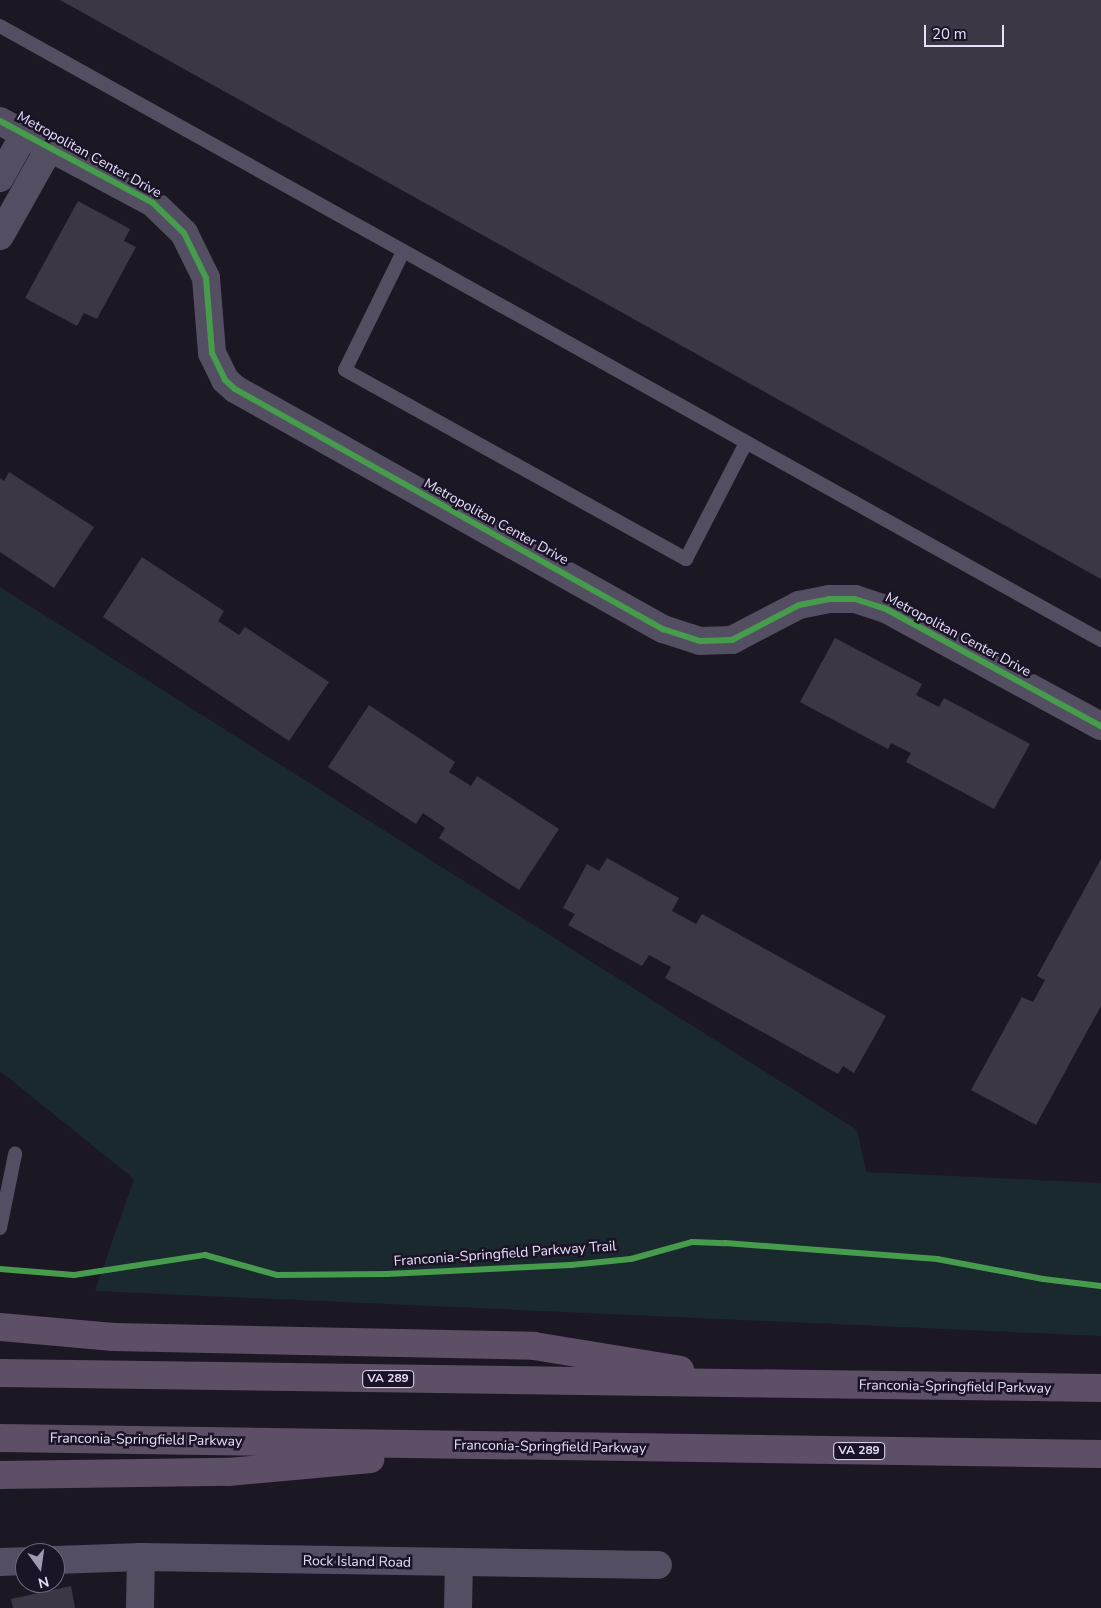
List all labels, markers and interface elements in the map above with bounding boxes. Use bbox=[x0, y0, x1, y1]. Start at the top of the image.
scale bar bbox=[926, 15, 1006, 47]
text: 20 m bbox=[932, 24, 967, 44]
street label: Metropolitan Center Drive bbox=[14, 108, 164, 202]
street label: Metropolitan Center Drive bbox=[421, 475, 571, 569]
street label: Metropolitan Center Drive bbox=[882, 589, 1034, 681]
street label: Franconia-Springfield Parkway Trail bbox=[393, 1238, 617, 1270]
road number: VA 289 bbox=[362, 1370, 414, 1388]
street label: Franconia-Springfield Parkway bbox=[859, 1377, 1051, 1397]
street label: Franconia-Springfield Parkway bbox=[50, 1430, 242, 1450]
street label: Franconia-Springfield Parkway bbox=[454, 1437, 646, 1457]
road number: VA 289 bbox=[833, 1442, 885, 1460]
north arrow bbox=[15, 1543, 65, 1593]
street label: Rock Island Road bbox=[303, 1553, 411, 1571]
text: N bbox=[36, 1572, 51, 1593]

